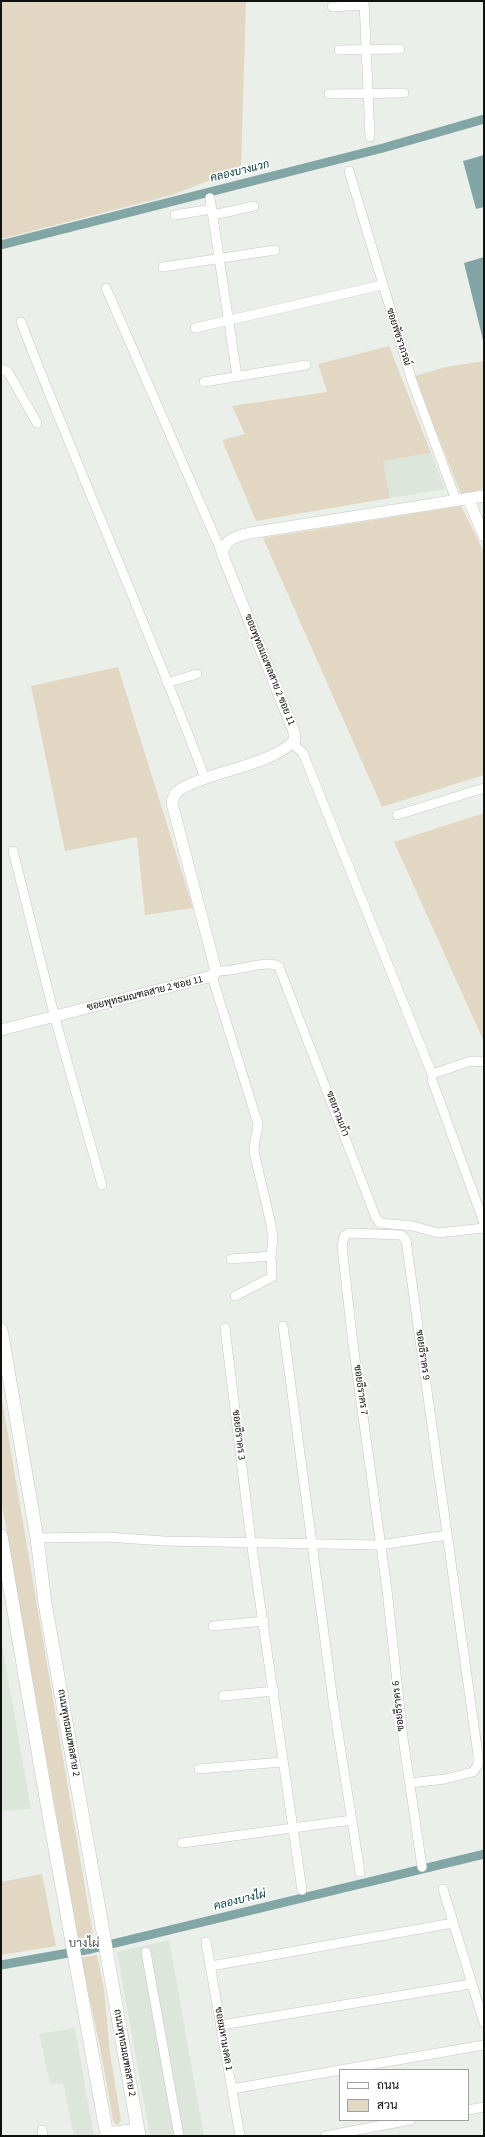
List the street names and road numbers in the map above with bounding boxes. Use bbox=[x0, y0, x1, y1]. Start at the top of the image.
street label: ซอยพัชราภรณ์ bbox=[383, 307, 413, 367]
street label: ซอยพุทธมณฑลสาย 2 ซอย 11 bbox=[241, 612, 297, 728]
street label: ซอยพุทธมณฑลสาย 2 ซอย 11 bbox=[86, 974, 204, 1014]
street label: ซอยรวมเก้า bbox=[323, 1090, 351, 1138]
street label: ซอยธีราคร 9 bbox=[413, 1329, 431, 1381]
street label: ซอยธีราคร 7 bbox=[351, 1364, 369, 1416]
street label: ซอยธีราคร 3 bbox=[229, 1409, 247, 1461]
street label: ซอยธีราคร 6 bbox=[390, 1680, 408, 1732]
street label: ถนนพุทธมณฑลสาย 2 bbox=[54, 1688, 82, 1778]
street label: ซอยมหามงคล 1 bbox=[211, 2006, 235, 2072]
street label: ถนนพุทธมณฑลสาย 2 bbox=[110, 2008, 138, 2098]

